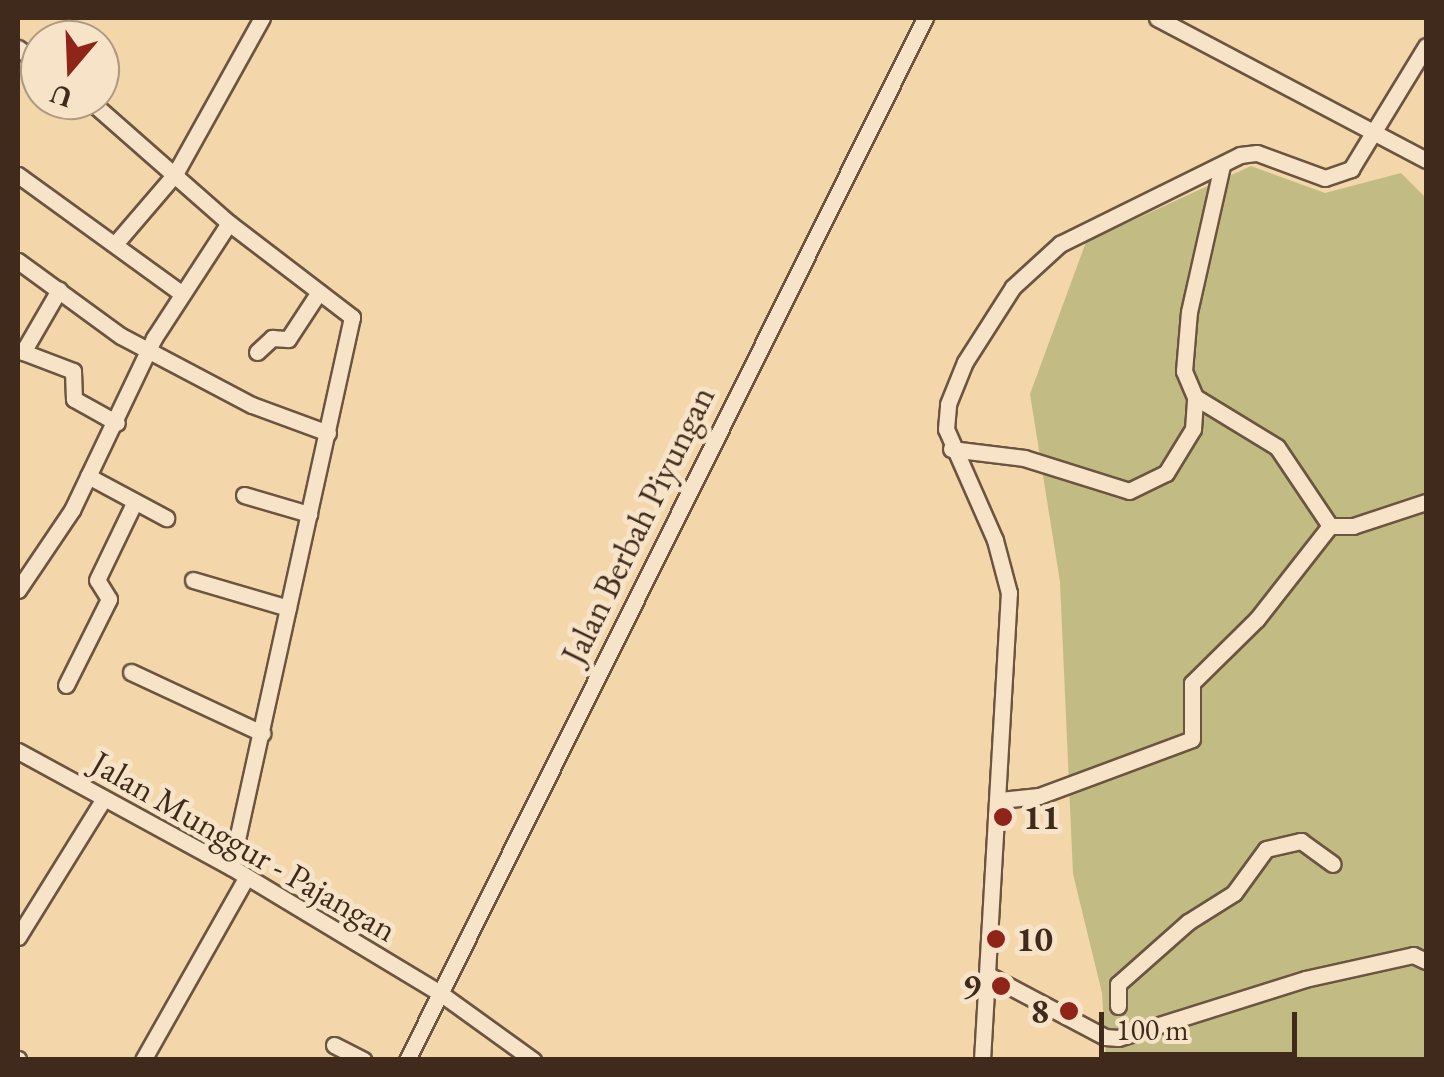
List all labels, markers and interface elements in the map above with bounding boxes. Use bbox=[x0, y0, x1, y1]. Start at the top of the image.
north arrow bbox=[20, 20, 120, 120]
text: U bbox=[45, 76, 77, 117]
street label: Jalan Berbah Piyungan bbox=[553, 379, 723, 671]
street label: Jalan Munggur - Pajangan bbox=[84, 741, 404, 951]
place label: 11 bbox=[1023, 796, 1060, 838]
marker: 11 bbox=[992, 806, 1014, 828]
place label: 10 bbox=[1016, 918, 1053, 960]
marker: 10 bbox=[985, 928, 1007, 950]
place label: 9 bbox=[962, 965, 981, 1007]
marker: 9 bbox=[990, 975, 1012, 997]
place label: 8 bbox=[1030, 990, 1049, 1032]
scale bar bbox=[1104, 992, 1302, 1054]
marker: 8 bbox=[1058, 1000, 1080, 1022]
text: 100 m bbox=[1116, 1010, 1189, 1049]

